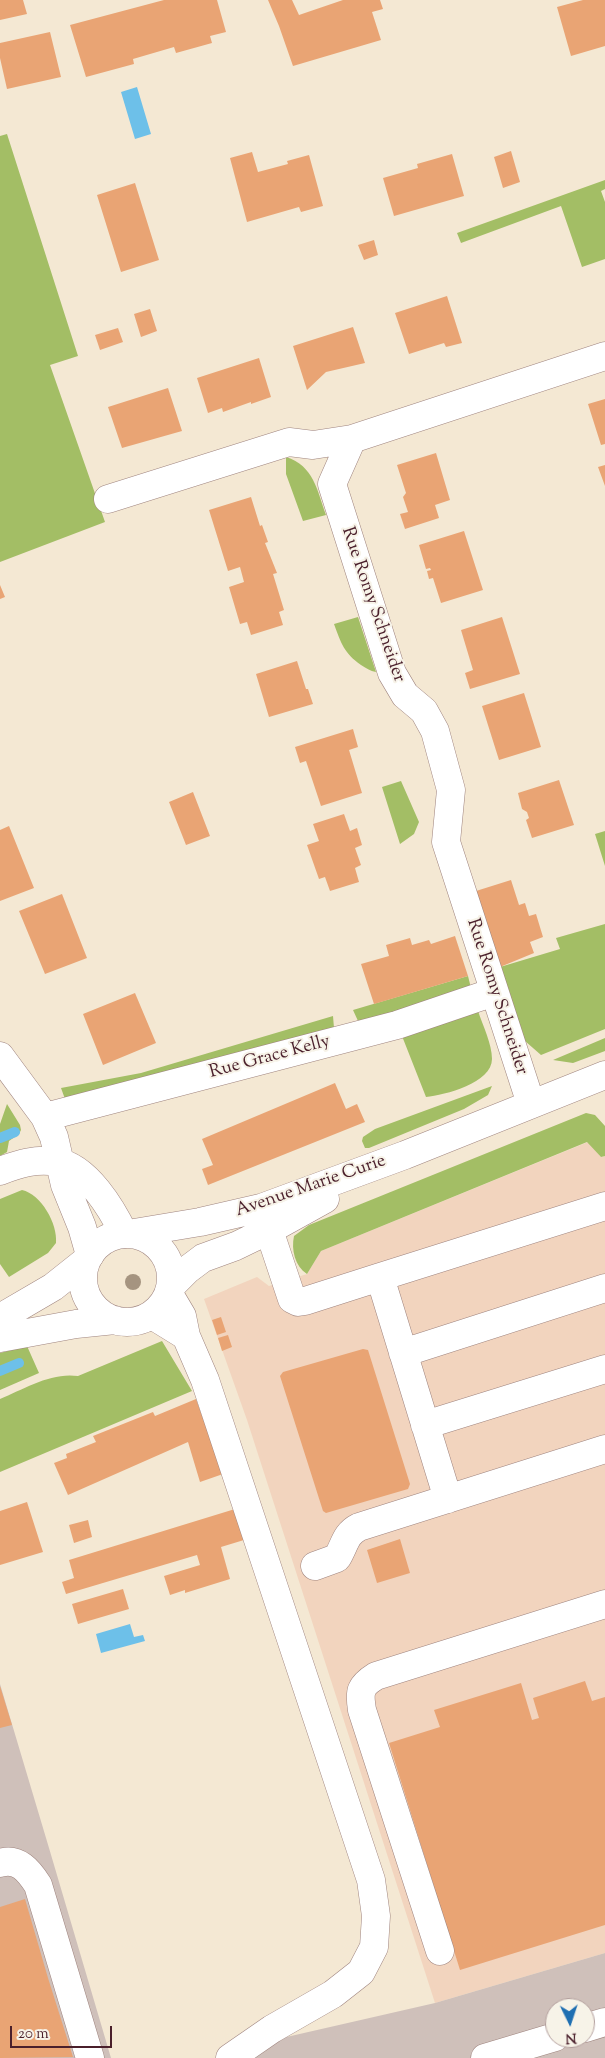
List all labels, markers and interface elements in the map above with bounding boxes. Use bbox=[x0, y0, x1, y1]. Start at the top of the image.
street label: Rue Romy Schneider bbox=[335, 525, 409, 685]
street label: Rue Romy Schneider bbox=[461, 916, 531, 1078]
street label: Rue Grace Kelly bbox=[207, 1031, 333, 1085]
street label: Avenue Marie Curie bbox=[233, 1151, 389, 1223]
north arrow bbox=[545, 1998, 595, 2048]
scale bar bbox=[12, 2016, 115, 2048]
text: 20 m bbox=[18, 2024, 49, 2045]
text: N bbox=[565, 2027, 577, 2047]

